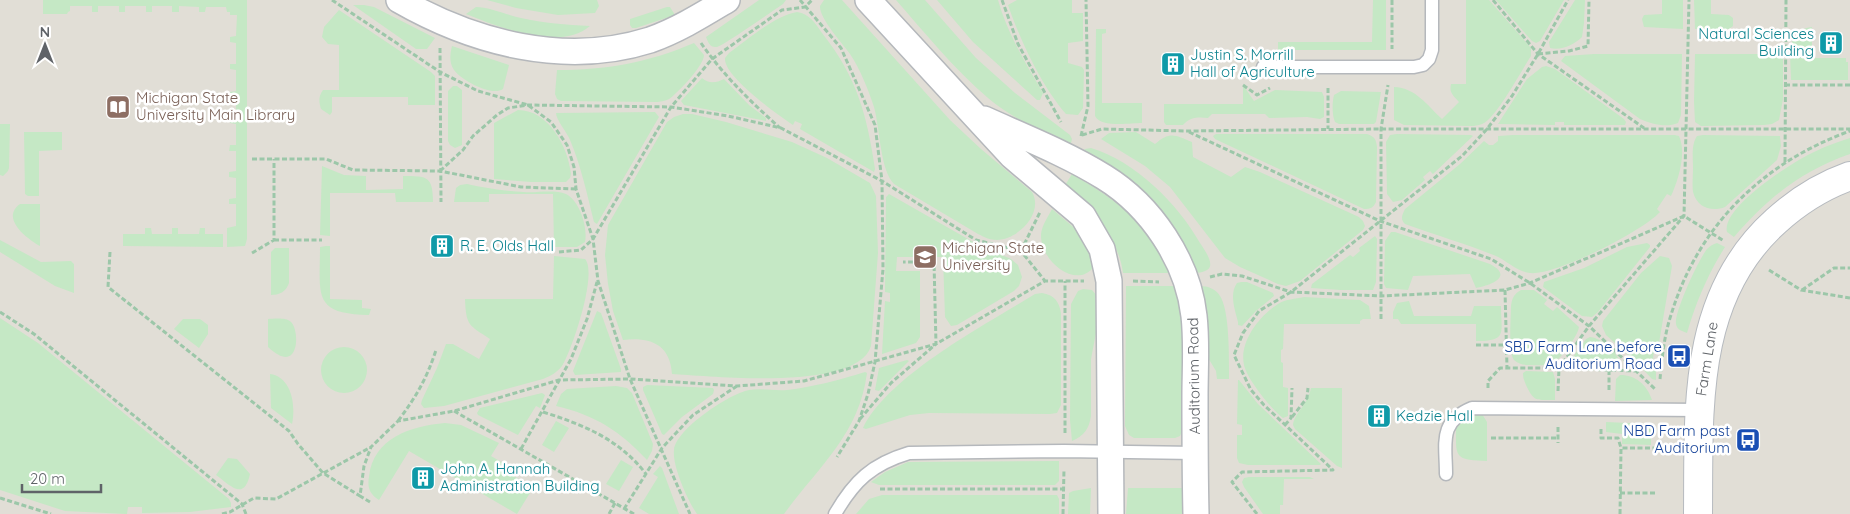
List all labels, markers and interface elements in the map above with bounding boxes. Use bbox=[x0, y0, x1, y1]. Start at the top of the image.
north arrow bbox=[20, 20, 70, 70]
text: N bbox=[40, 23, 50, 41]
place label: Natural Sciences Building bbox=[1698, 24, 1814, 60]
building icon: Natural Sciences Building bbox=[1818, 30, 1844, 56]
place label: Justin S. Morrill Hall of Agriculture bbox=[1190, 45, 1315, 81]
building icon: Justin S. Morrill Hall of Agriculture bbox=[1160, 51, 1186, 77]
place label: Michigan State University Main Library bbox=[136, 88, 295, 124]
library icon: Michigan State University Main Library bbox=[105, 94, 131, 120]
building icon: R. E. Olds Hall bbox=[429, 233, 455, 259]
place label: R. E. Olds Hall bbox=[460, 236, 554, 255]
place label: Michigan State University bbox=[942, 238, 1044, 274]
school or university icon: Michigan State University bbox=[912, 244, 938, 270]
street label: Auditorium Road bbox=[1183, 317, 1204, 435]
street label: Farm Lane bbox=[1691, 320, 1722, 397]
place label: SBD Farm Lane before Auditorium Road bbox=[1504, 337, 1662, 373]
bus stop icon: SBD Farm Lane before Auditorium Road bbox=[1666, 343, 1692, 369]
building icon: Kedzie Hall bbox=[1366, 403, 1392, 429]
place label: Kedzie Hall bbox=[1396, 406, 1473, 425]
place label: NBD Farm past Auditorium bbox=[1623, 421, 1730, 457]
bus stop icon: NBD Farm past Auditorium bbox=[1735, 427, 1761, 453]
place label: John A. Hannah Administration Building bbox=[440, 459, 600, 495]
scale bar bbox=[22, 462, 101, 494]
building icon: John A. Hannah Administration Building bbox=[410, 465, 436, 491]
text: 20 m bbox=[30, 469, 65, 488]

